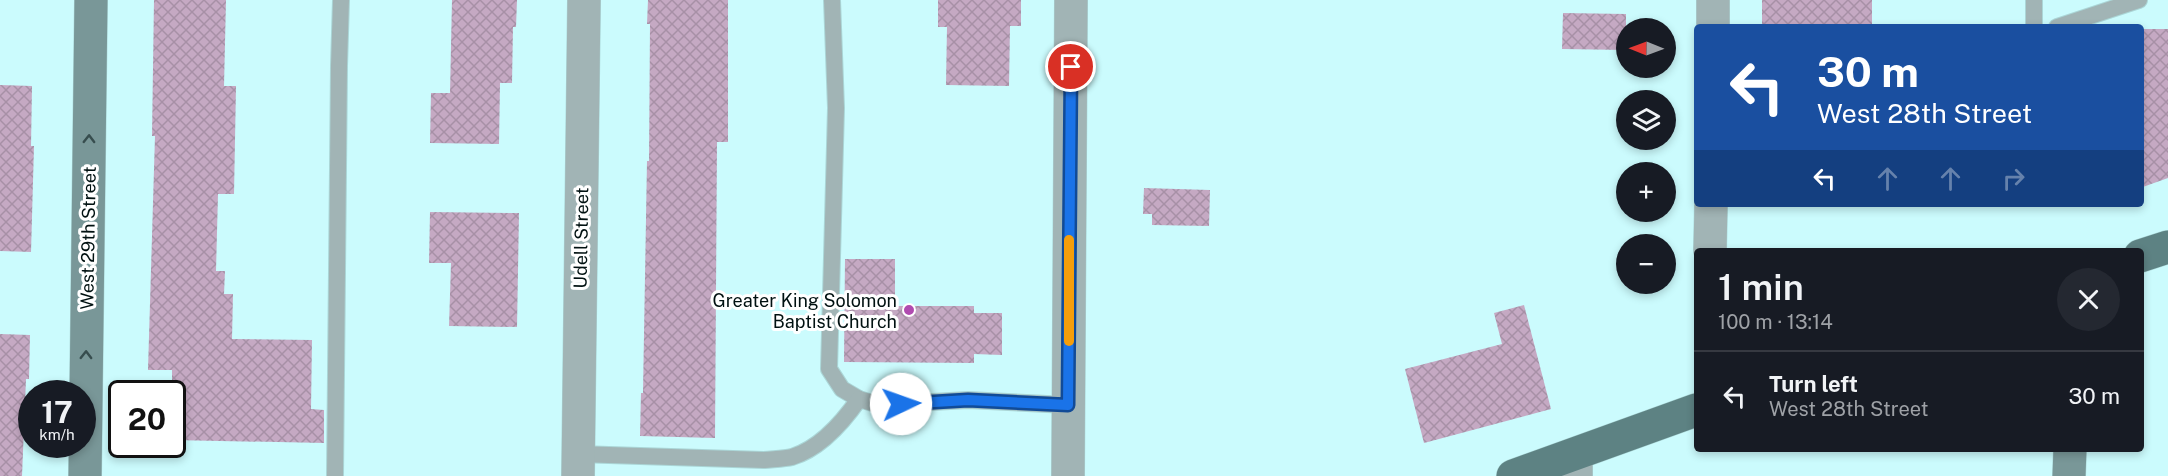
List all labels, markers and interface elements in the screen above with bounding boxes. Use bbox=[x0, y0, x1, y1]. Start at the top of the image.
north arrow bbox=[1616, 18, 1676, 78]
map controls bbox=[1616, 18, 1676, 294]
pin bbox=[1045, 41, 1096, 92]
text: 30 m bbox=[1817, 47, 1919, 96]
icon: left bbox=[1718, 48, 1796, 126]
icon: arrive bbox=[1054, 50, 1087, 83]
button: layers bbox=[1616, 90, 1676, 150]
text: West 28th Street bbox=[1817, 97, 2032, 129]
one-way arrow bbox=[83, 134, 95, 143]
button: + bbox=[1616, 162, 1676, 222]
icon: left bbox=[1808, 162, 1841, 195]
icon: ahead bbox=[1871, 162, 1904, 195]
icon: ahead bbox=[1934, 162, 1967, 195]
icon: right bbox=[1997, 162, 2030, 195]
street label: West 29th Street bbox=[76, 166, 100, 310]
street label: Udell Street bbox=[570, 187, 592, 289]
button: − bbox=[1616, 234, 1676, 294]
text: 1 min bbox=[1718, 266, 1804, 308]
button: close bbox=[2057, 268, 2120, 331]
place label: Greater King Solomon Baptist Church bbox=[713, 290, 897, 332]
marker: Greater King Solomon Baptist Church bbox=[902, 303, 916, 317]
text: 100 m · 13:14 bbox=[1718, 310, 1833, 334]
one-way arrow bbox=[80, 350, 93, 359]
text: Turn left bbox=[1769, 371, 1858, 397]
position arrow bbox=[869, 372, 933, 436]
speed limit sign: 20 bbox=[108, 380, 186, 458]
icon: left bbox=[1718, 380, 1751, 413]
text: 30 m bbox=[2068, 383, 2120, 409]
text: 17 bbox=[41, 394, 73, 430]
text: West 28th Street bbox=[1769, 397, 1928, 421]
text: km/h bbox=[39, 426, 75, 443]

